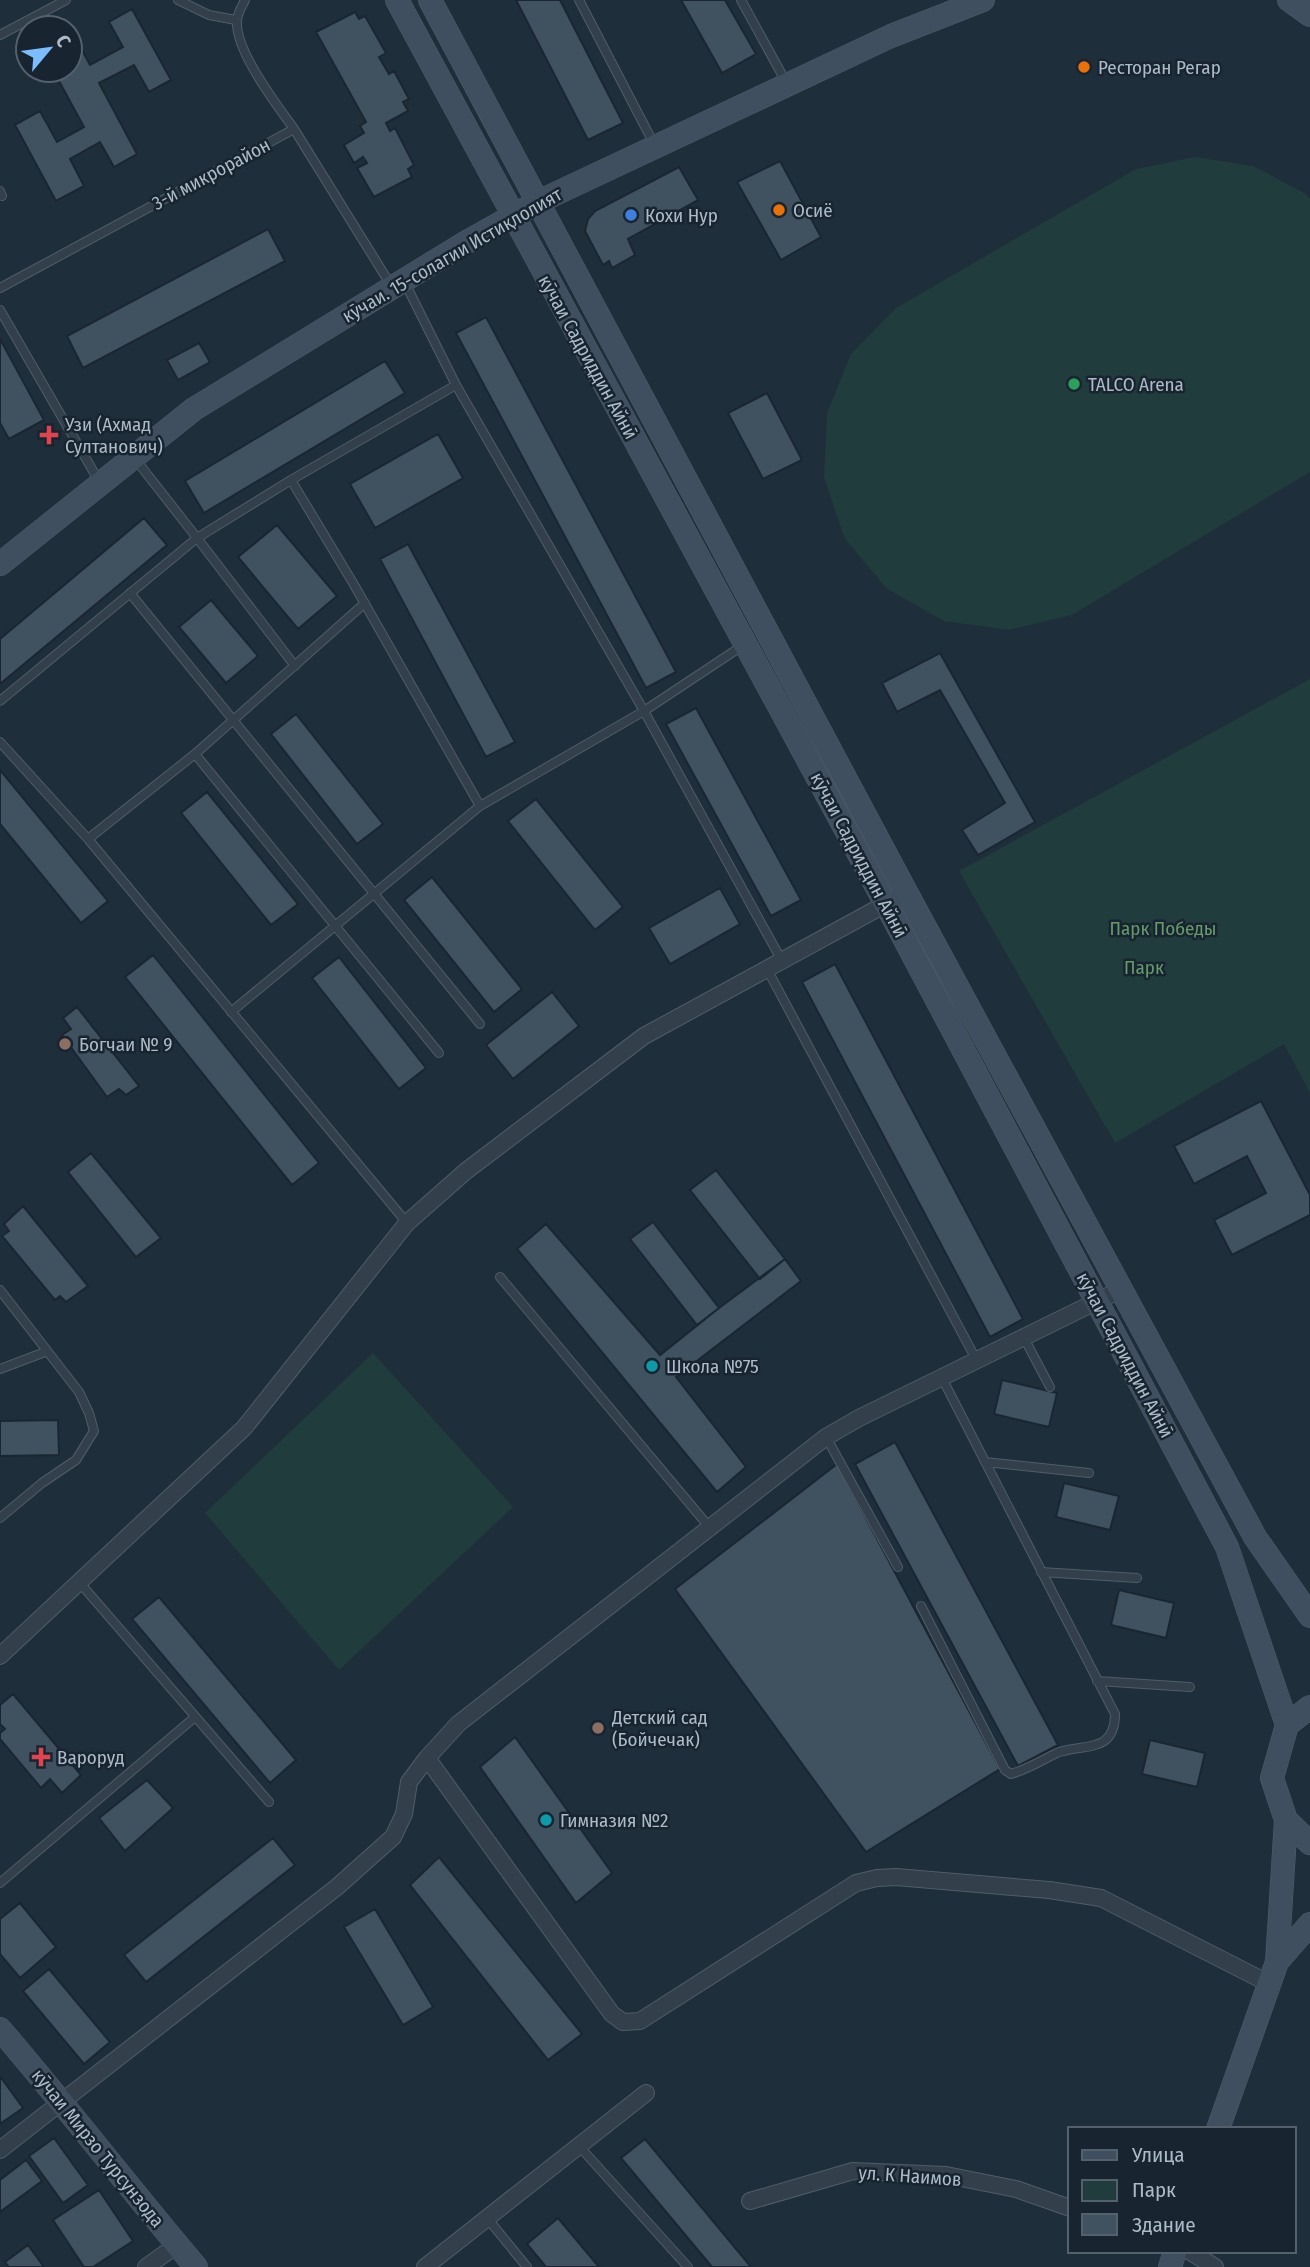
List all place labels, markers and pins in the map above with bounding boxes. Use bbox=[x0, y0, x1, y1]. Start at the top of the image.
place label: Ресторан Регар bbox=[1098, 56, 1221, 79]
marker: Ресторан Регар bbox=[1076, 59, 1092, 75]
place label: Осиё bbox=[793, 199, 833, 222]
marker: Осиё bbox=[771, 202, 787, 218]
place label: Кохи Нур bbox=[645, 204, 718, 227]
marker: Кохи Нур bbox=[623, 207, 639, 223]
place label: TALCO Arena bbox=[1088, 373, 1184, 396]
marker: TALCO Arena bbox=[1066, 376, 1082, 392]
place label: Узи (Ахмад Султанович) bbox=[64, 413, 163, 458]
marker: Узи (Ахмад Султанович) bbox=[39, 425, 59, 445]
place label: Богчаи № 9 bbox=[79, 1033, 173, 1056]
marker: Богчаи № 9 bbox=[57, 1036, 73, 1052]
place label: Школа №75 bbox=[666, 1355, 759, 1378]
marker: Школа №75 bbox=[644, 1358, 660, 1374]
place label: Детский сад (Бойчечак) bbox=[611, 1706, 708, 1751]
marker: Детский сад (Бойчечак) bbox=[590, 1720, 606, 1736]
place label: Вароруд bbox=[57, 1746, 125, 1769]
marker: Вароруд bbox=[31, 1747, 51, 1767]
place label: Гимназия №2 bbox=[560, 1809, 668, 1832]
marker: Гимназия №2 bbox=[538, 1812, 554, 1828]

